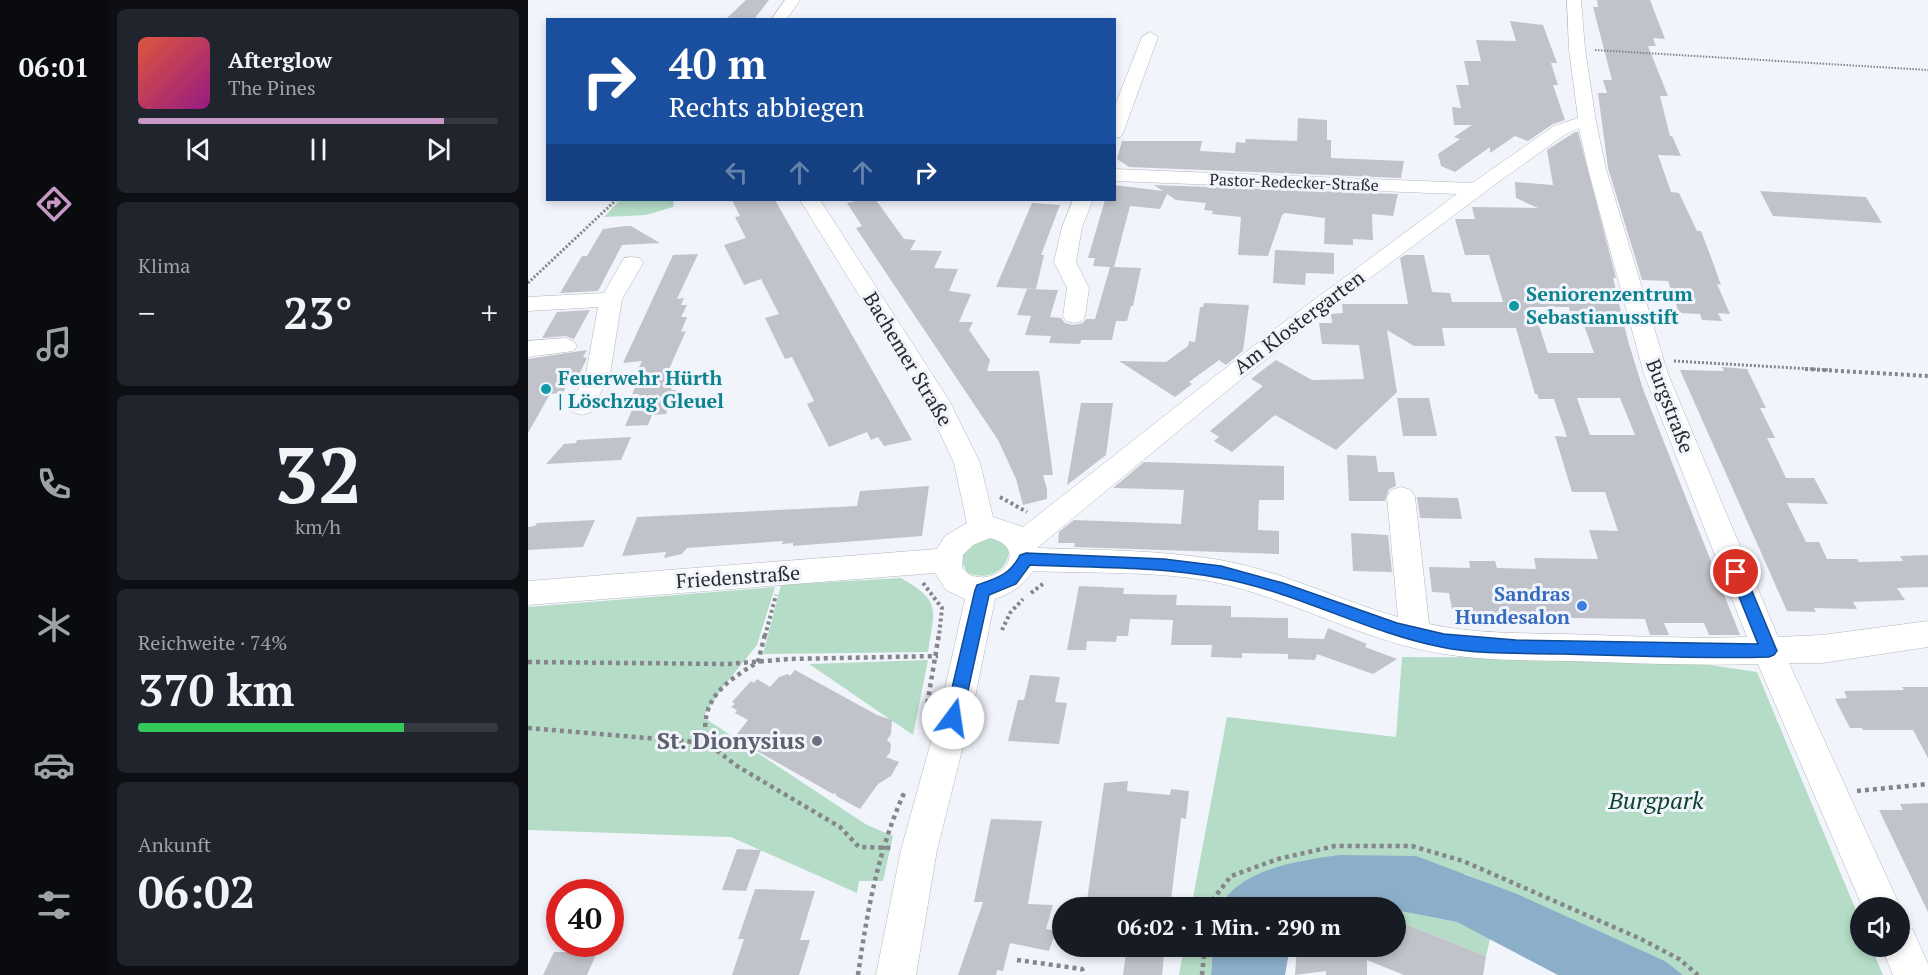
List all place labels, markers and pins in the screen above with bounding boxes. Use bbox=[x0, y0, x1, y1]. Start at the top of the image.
place label: Seniorenzentrum Sebastianusstift bbox=[1526, 280, 1693, 330]
marker: Seniorenzentrum Sebastianusstift bbox=[1507, 299, 1521, 313]
place label: Feuerwehr Hürth | Löschzug Gleuel bbox=[558, 364, 724, 414]
marker: Feuerwehr Hürth | Löschzug Gleuel bbox=[539, 382, 553, 396]
pin bbox=[1710, 546, 1761, 597]
place label: Sandras Hundesalon bbox=[1455, 580, 1570, 630]
marker: Sandras Hundesalon bbox=[1575, 599, 1589, 613]
place label: St. Dionysius bbox=[657, 724, 805, 756]
marker: St. Dionysius bbox=[810, 734, 824, 748]

